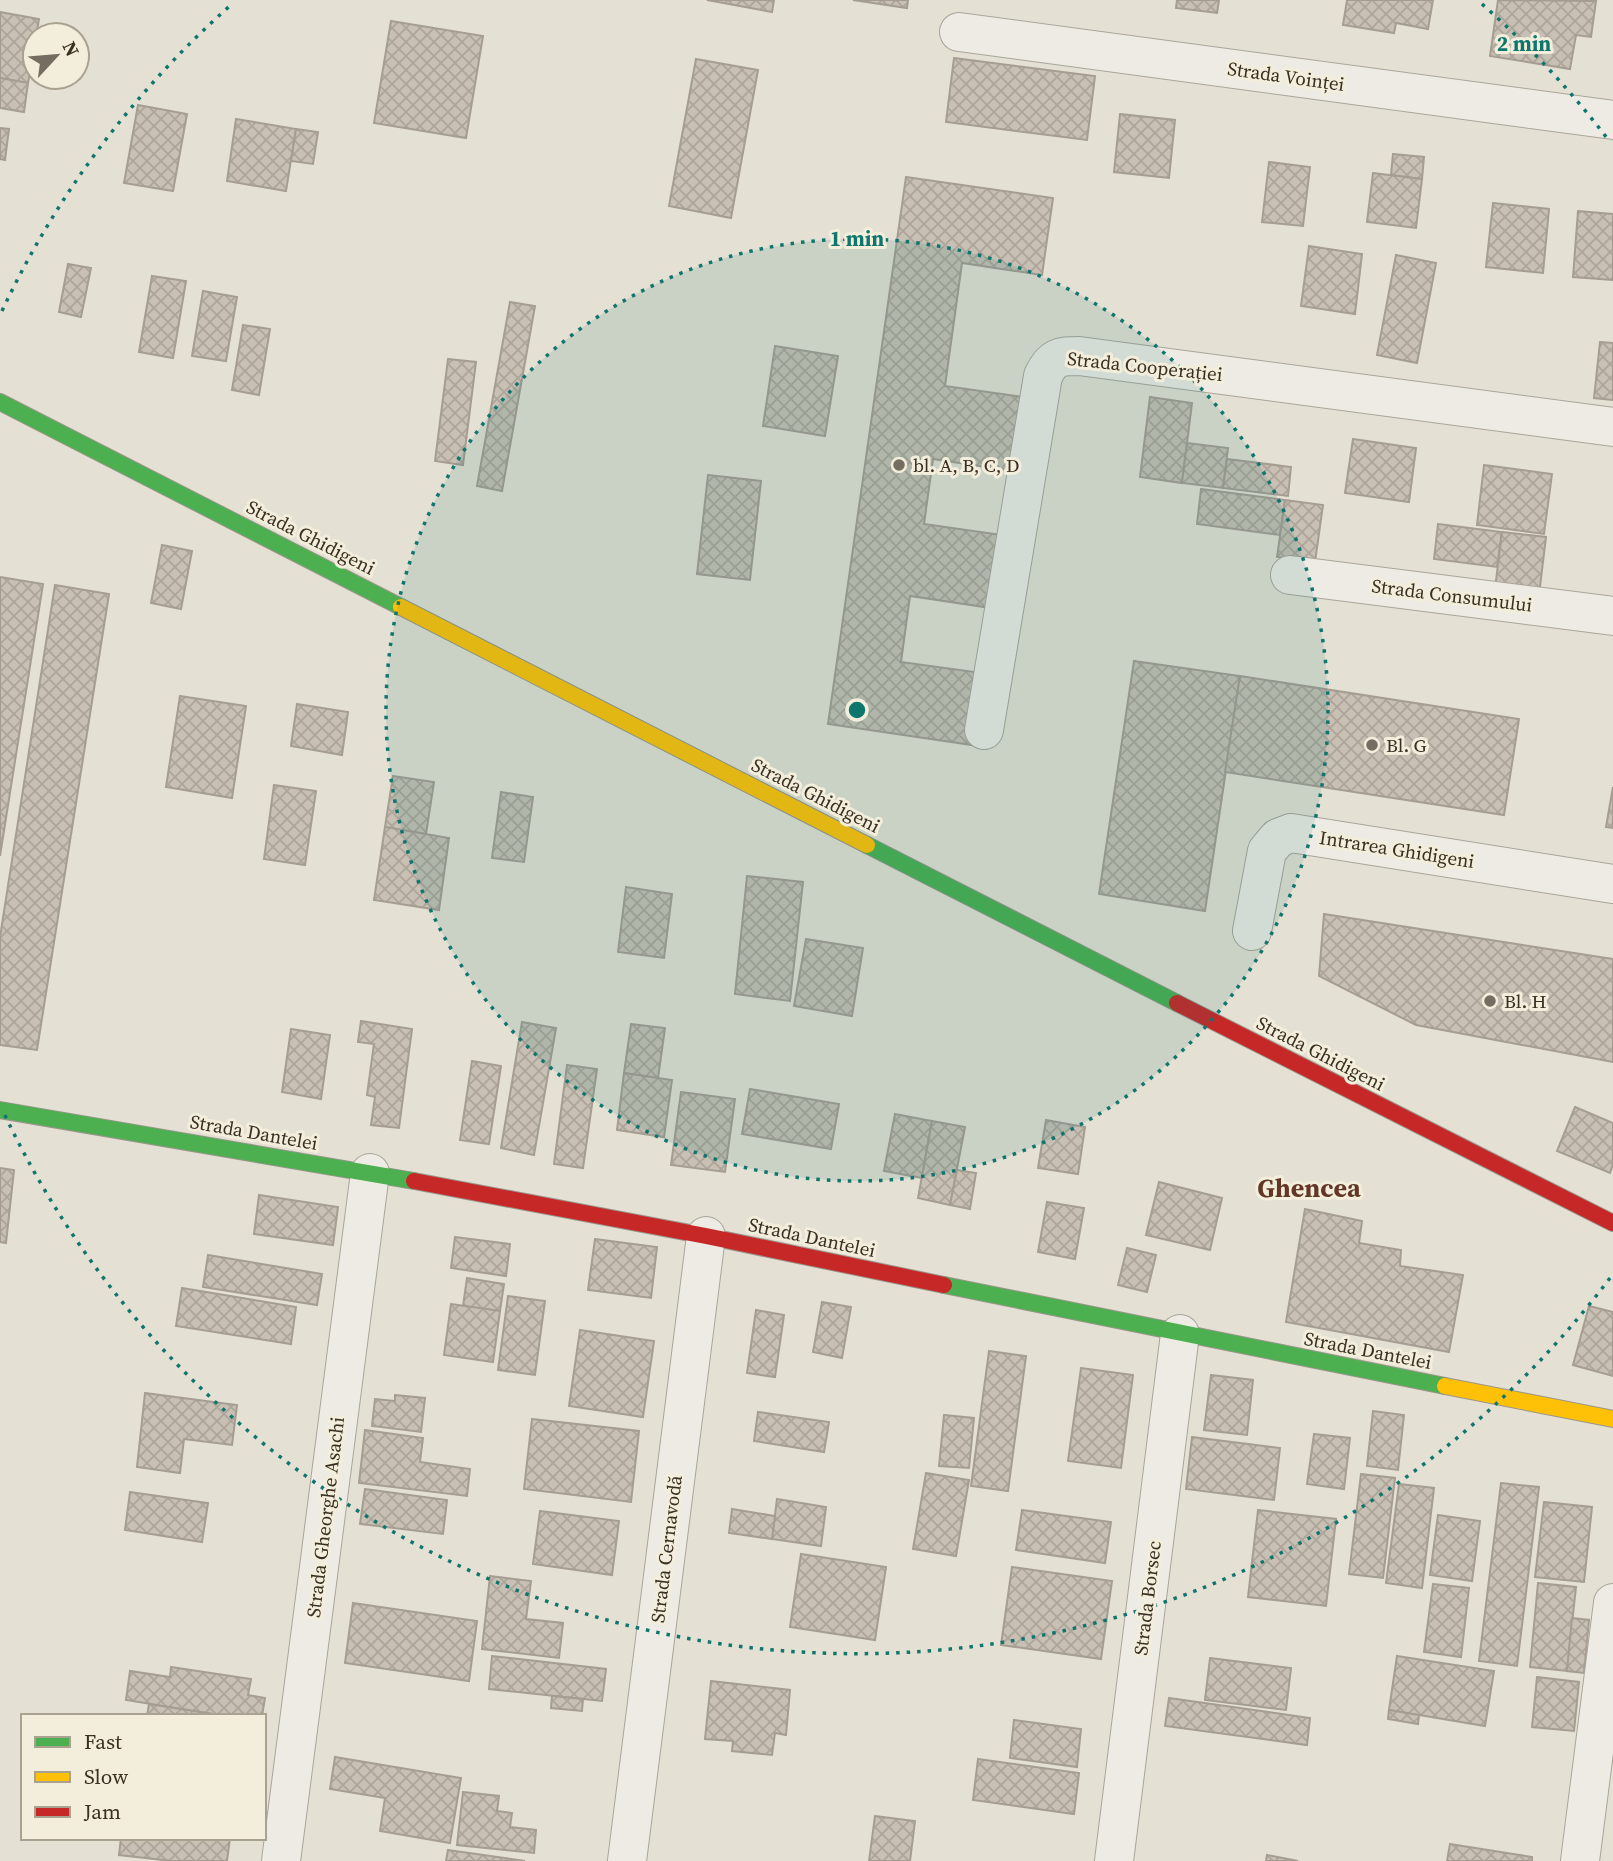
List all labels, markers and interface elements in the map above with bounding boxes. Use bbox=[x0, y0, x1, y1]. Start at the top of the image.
north arrow bbox=[21, 21, 91, 91]
text: 2 min bbox=[1497, 29, 1551, 58]
text: N bbox=[57, 37, 86, 61]
street label: Strada Voinței bbox=[1226, 55, 1346, 97]
text: 1 min bbox=[830, 224, 884, 253]
street label: Strada Cooperației bbox=[1066, 345, 1224, 387]
place label: bl. A, B, C, D bbox=[913, 452, 1019, 478]
marker: bl. A, B, C, D bbox=[891, 457, 907, 473]
street label: Strada Ghidigeni bbox=[242, 493, 380, 581]
street label: Strada Consumului bbox=[1370, 572, 1534, 618]
centre of rings bbox=[845, 698, 869, 722]
place label: Bl. G bbox=[1386, 732, 1427, 758]
marker: Bl. G bbox=[1364, 737, 1380, 753]
street label: Strada Ghidigeni bbox=[747, 751, 885, 839]
street label: Intrarea Ghidigeni bbox=[1318, 824, 1477, 874]
place label: Bl. H bbox=[1504, 988, 1547, 1014]
marker: Bl. H bbox=[1482, 993, 1498, 1009]
street label: Strada Ghidigeni bbox=[1252, 1009, 1390, 1097]
street label: Strada Dantelei bbox=[188, 1108, 320, 1156]
district label: Ghencea bbox=[1257, 1170, 1361, 1206]
street label: Strada Dantelei bbox=[746, 1211, 878, 1263]
street label: Strada Dantelei bbox=[1302, 1325, 1434, 1375]
street label: Strada Gheorghe Asachi bbox=[300, 1415, 350, 1619]
street label: Strada Cernavodă bbox=[644, 1473, 688, 1624]
street label: Strada Borsec bbox=[1127, 1539, 1167, 1657]
legend bbox=[21, 1714, 266, 1840]
text: Fast bbox=[84, 1727, 122, 1756]
text: Slow bbox=[84, 1762, 128, 1791]
text: Jam bbox=[83, 1797, 121, 1826]

